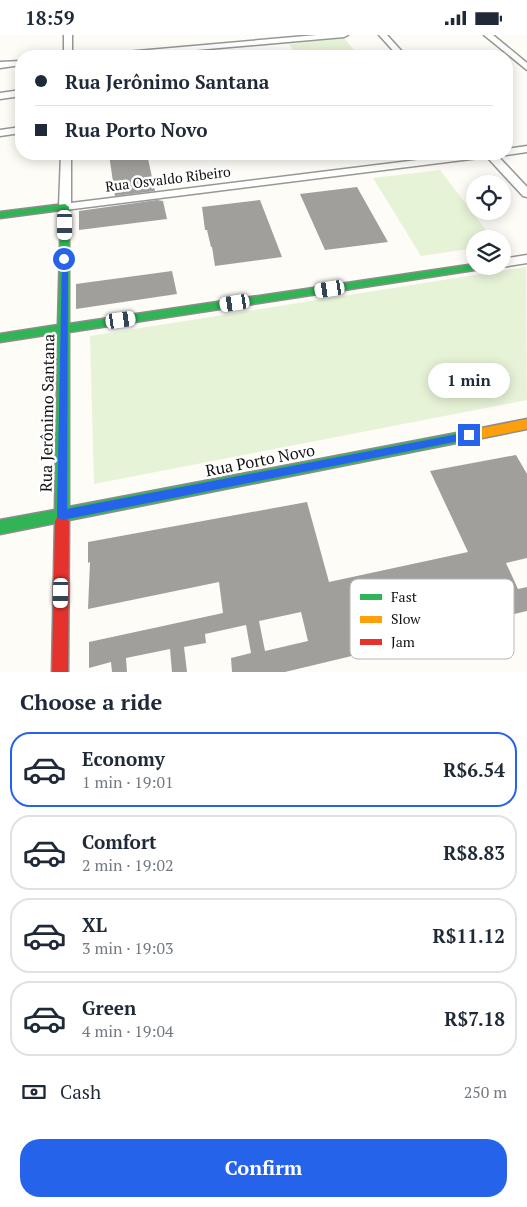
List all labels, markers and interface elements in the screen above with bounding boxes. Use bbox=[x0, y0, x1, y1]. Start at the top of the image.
text: 18:59 bbox=[25, 5, 74, 30]
text: Rua Jerônimo Santana bbox=[65, 69, 269, 94]
text: Rua Porto Novo bbox=[65, 117, 207, 142]
street label: Rua Osvaldo Ribeiro bbox=[104, 161, 232, 196]
map controls bbox=[466, 175, 511, 275]
button: locate bbox=[466, 175, 511, 220]
car bbox=[57, 210, 72, 240]
button: layers bbox=[466, 230, 511, 275]
route start bbox=[53, 248, 75, 270]
car bbox=[314, 279, 345, 299]
car bbox=[219, 293, 250, 313]
car bbox=[105, 310, 136, 330]
street label: Rua Jerônimo Santana bbox=[35, 334, 59, 492]
callout: 1 min bbox=[428, 363, 510, 397]
text: 1 min bbox=[447, 369, 491, 391]
route end bbox=[458, 424, 480, 446]
street label: Rua Porto Novo bbox=[203, 439, 317, 481]
car bbox=[53, 578, 68, 608]
legend bbox=[350, 579, 514, 659]
text: Fast bbox=[391, 587, 418, 606]
text: Slow bbox=[391, 609, 421, 628]
text: Jam bbox=[391, 632, 415, 651]
text: Choose a ride bbox=[20, 687, 162, 716]
text: Economy bbox=[82, 746, 165, 771]
icon: car bbox=[22, 747, 67, 792]
text: R$6.54 bbox=[443, 757, 505, 782]
text: 1 min · 19:01 bbox=[82, 771, 174, 793]
text: Comfort bbox=[82, 829, 157, 854]
icon: car bbox=[22, 830, 67, 875]
text: R$8.83 bbox=[443, 840, 505, 865]
text: 2 min · 19:02 bbox=[82, 854, 174, 876]
text: XL bbox=[82, 912, 107, 937]
icon: car bbox=[22, 913, 67, 958]
text: R$11.12 bbox=[432, 923, 505, 948]
text: 3 min · 19:03 bbox=[82, 937, 174, 959]
text: Green bbox=[82, 995, 136, 1020]
icon: car bbox=[22, 996, 67, 1041]
text: R$7.18 bbox=[444, 1006, 505, 1031]
text: 4 min · 19:04 bbox=[82, 1020, 174, 1042]
icon: cash bbox=[20, 1078, 48, 1106]
text: Cash bbox=[60, 1079, 101, 1104]
text: 250 m bbox=[464, 1081, 507, 1103]
button: Confirm bbox=[20, 1139, 507, 1197]

